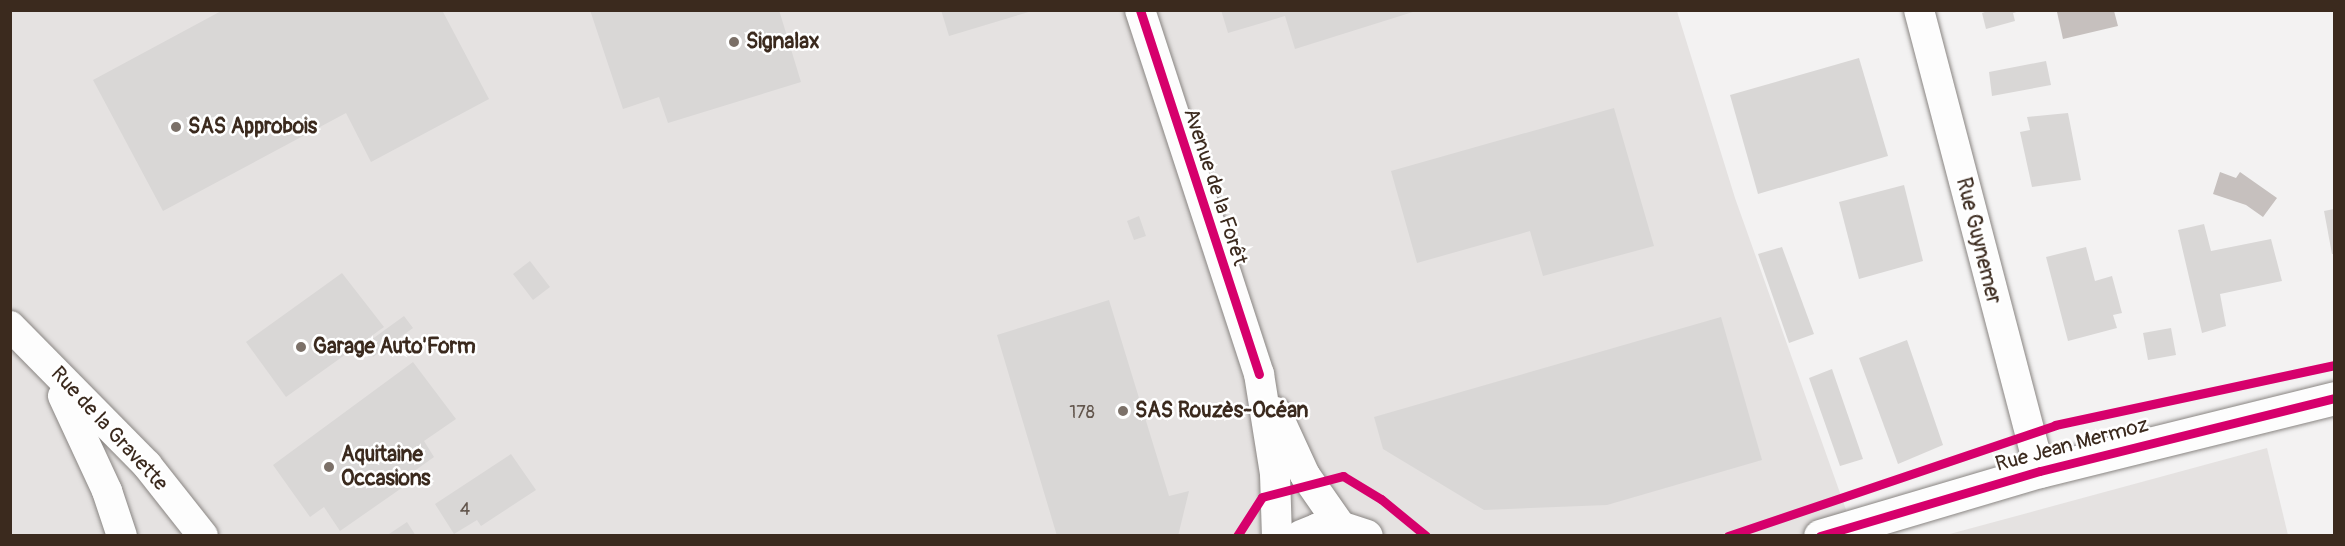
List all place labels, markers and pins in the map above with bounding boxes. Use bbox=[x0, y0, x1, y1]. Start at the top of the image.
place label: Signalax bbox=[746, 29, 819, 55]
marker: Signalax bbox=[727, 35, 741, 49]
place label: SAS Approbois bbox=[188, 114, 317, 140]
marker: SAS Approbois bbox=[169, 120, 183, 134]
place label: Garage Auto'Form bbox=[313, 334, 476, 360]
marker: Garage Auto'Form bbox=[294, 340, 308, 354]
place label: SAS Rouzès-Océan bbox=[1135, 398, 1308, 424]
marker: SAS Rouzès-Océan bbox=[1116, 404, 1130, 418]
place label: Aquitaine Occasions bbox=[341, 442, 430, 492]
marker: Aquitaine Occasions bbox=[322, 460, 336, 474]

